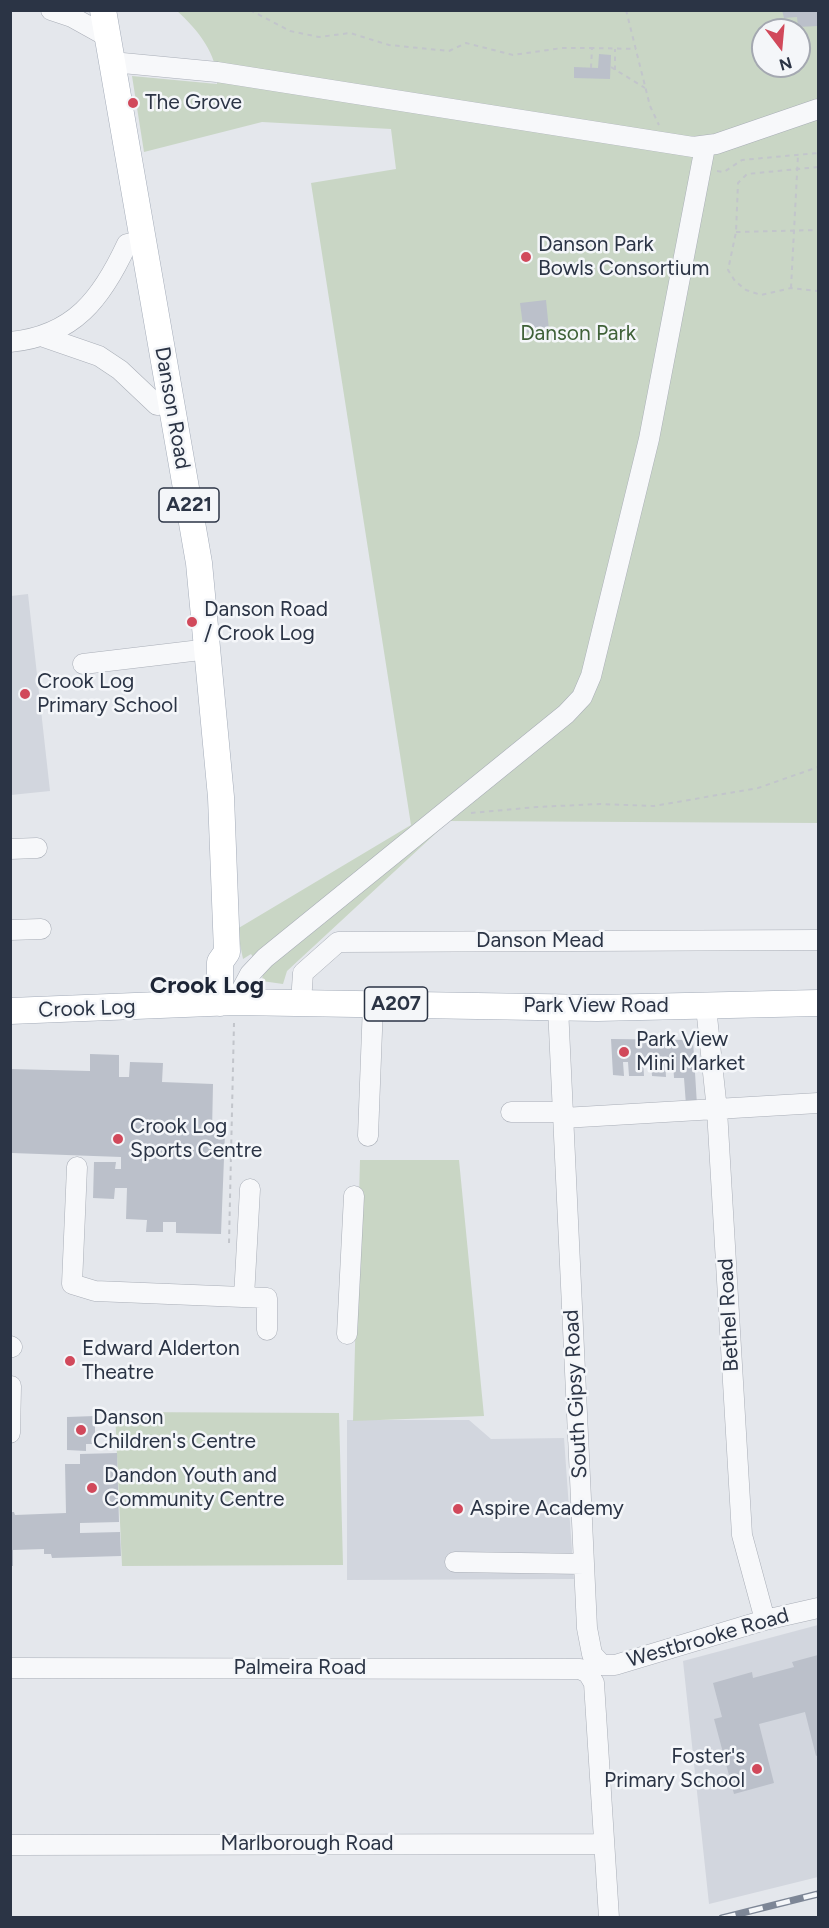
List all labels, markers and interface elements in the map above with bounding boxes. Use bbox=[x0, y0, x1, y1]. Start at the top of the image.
north arrow bbox=[751, 18, 811, 78]
text: N bbox=[777, 53, 794, 75]
place label: The Grove bbox=[145, 90, 242, 116]
marker: The Grove bbox=[126, 96, 140, 110]
place label: Danson Park Bowls Consortium bbox=[538, 232, 709, 282]
marker: Danson Park Bowls Consortium bbox=[519, 250, 533, 264]
park label: Danson Park bbox=[520, 321, 636, 347]
street label: Danson Road bbox=[149, 345, 195, 471]
road number: A221 bbox=[159, 488, 219, 522]
place label: Danson Road / Crook Log bbox=[204, 597, 328, 647]
marker: Danson Road / Crook Log bbox=[185, 615, 199, 629]
place label: Crook Log Primary School bbox=[37, 669, 178, 719]
marker: Crook Log Primary School bbox=[18, 687, 32, 701]
street label: Danson Mead bbox=[476, 928, 604, 954]
district label: Crook Log bbox=[150, 972, 264, 1000]
road number: A207 bbox=[364, 987, 428, 1021]
street label: Park View Road bbox=[523, 993, 669, 1019]
street label: Crook Log bbox=[38, 995, 136, 1023]
place label: Park View Mini Market bbox=[636, 1027, 745, 1077]
marker: Park View Mini Market bbox=[617, 1045, 631, 1059]
place label: Crook Log Sports Centre bbox=[130, 1114, 262, 1164]
marker: Crook Log Sports Centre bbox=[111, 1132, 125, 1146]
street label: Bethel Road bbox=[713, 1258, 745, 1372]
street label: South Gipsy Road bbox=[559, 1309, 593, 1479]
place label: Edward Alderton Theatre bbox=[82, 1336, 240, 1386]
marker: Edward Alderton Theatre bbox=[63, 1354, 77, 1368]
place label: Danson Children's Centre bbox=[93, 1405, 256, 1455]
marker: Danson Children's Centre bbox=[74, 1423, 88, 1437]
place label: Dandon Youth and Community Centre bbox=[104, 1463, 284, 1513]
marker: Dandon Youth and Community Centre bbox=[85, 1481, 99, 1495]
place label: Aspire Academy bbox=[470, 1496, 624, 1522]
marker: Aspire Academy bbox=[451, 1502, 465, 1516]
street label: Westbrooke Road bbox=[624, 1603, 792, 1673]
street label: Palmeira Road bbox=[234, 1655, 366, 1681]
place label: Foster's Primary School bbox=[604, 1744, 745, 1794]
marker: Foster's Primary School bbox=[750, 1762, 764, 1776]
street label: Marlborough Road bbox=[220, 1831, 394, 1857]

